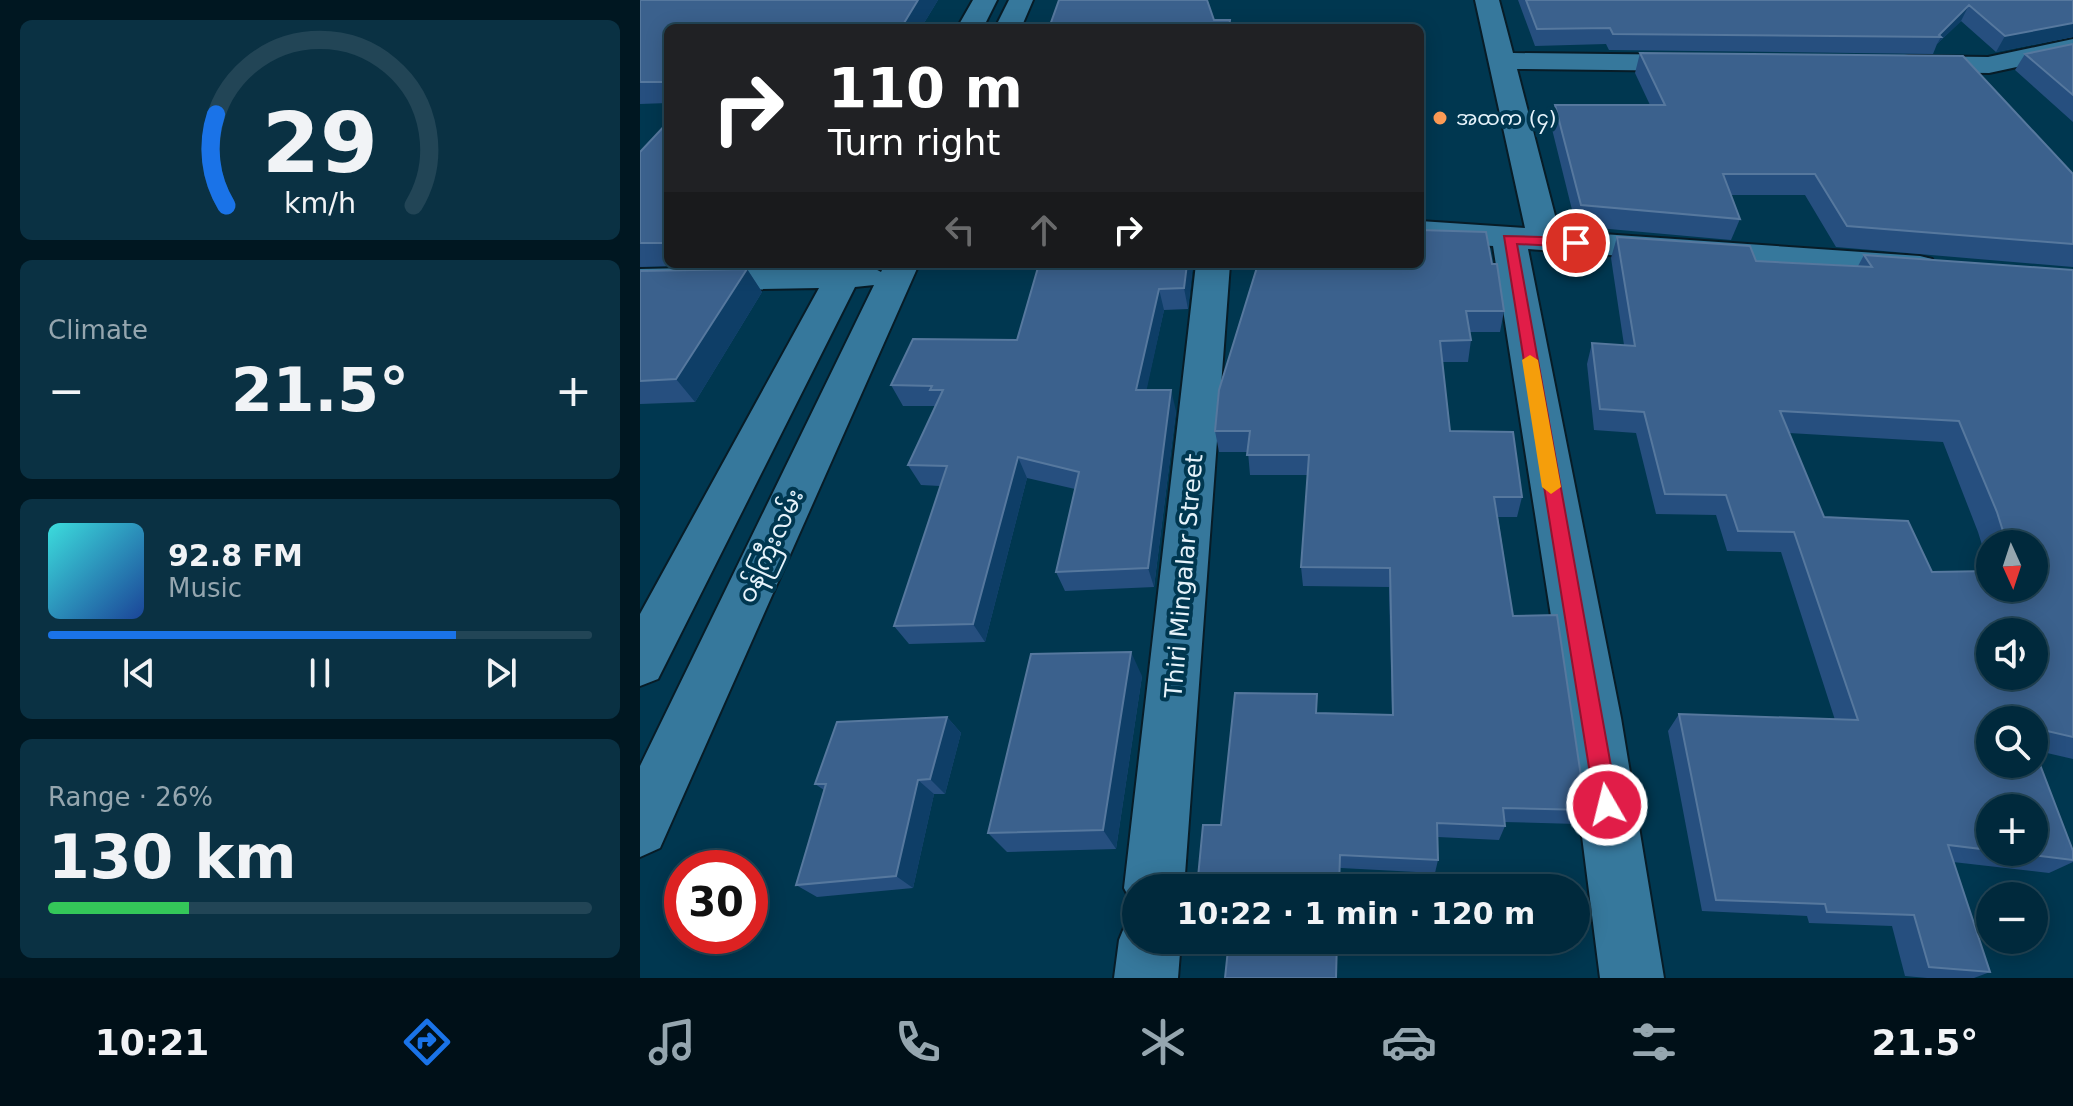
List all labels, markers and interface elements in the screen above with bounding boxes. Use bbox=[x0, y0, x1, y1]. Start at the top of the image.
text: 110 m bbox=[828, 55, 1023, 120]
icon: right bbox=[696, 56, 800, 160]
text: 29 bbox=[262, 94, 378, 191]
place label: အထက (၄) bbox=[1456, 106, 1557, 134]
marker: အထက (၄) bbox=[1431, 109, 1449, 127]
text: Turn right bbox=[828, 122, 1000, 163]
text: km/h bbox=[284, 186, 356, 220]
icon: left bbox=[938, 208, 982, 252]
icon: ahead bbox=[1022, 208, 1066, 252]
icon: right bbox=[1106, 208, 1150, 252]
pin bbox=[1542, 209, 1610, 277]
icon: arrive bbox=[1554, 221, 1598, 265]
text: Climate bbox=[48, 315, 148, 345]
text: 21.5° bbox=[231, 355, 409, 425]
text: − bbox=[48, 365, 85, 416]
text: + bbox=[555, 365, 592, 416]
street label: Thiri Mingalar Street bbox=[1159, 453, 1209, 700]
street label: ဝန်ကြီးလမ်း bbox=[731, 484, 814, 609]
north arrow bbox=[1976, 530, 2048, 602]
map controls bbox=[1976, 530, 2048, 954]
text: 92.8 FM bbox=[168, 538, 303, 573]
text: Music bbox=[168, 573, 242, 603]
button: sound bbox=[1976, 618, 2048, 690]
icon: previous bbox=[117, 651, 161, 695]
icon: pause bbox=[298, 651, 342, 695]
icon: next bbox=[479, 651, 523, 695]
button: search bbox=[1976, 706, 2048, 778]
position arrow bbox=[1565, 763, 1649, 847]
text: Range · 26% bbox=[48, 782, 213, 812]
button: + bbox=[1976, 794, 2048, 866]
text: 130 km bbox=[48, 822, 297, 892]
speed limit sign: 30 bbox=[664, 850, 768, 954]
button: − bbox=[1976, 882, 2048, 954]
text: 10:22 · 1 min · 120 m bbox=[1177, 896, 1535, 931]
icon: directions bbox=[399, 1014, 455, 1070]
icon: music bbox=[644, 1014, 700, 1070]
icon: phone bbox=[890, 1014, 946, 1070]
icon: climate bbox=[1135, 1014, 1191, 1070]
icon: car bbox=[1381, 1014, 1437, 1070]
icon: filters bbox=[1626, 1014, 1682, 1070]
text: 10:21 bbox=[95, 1022, 209, 1063]
text: 21.5° bbox=[1871, 1022, 1978, 1063]

